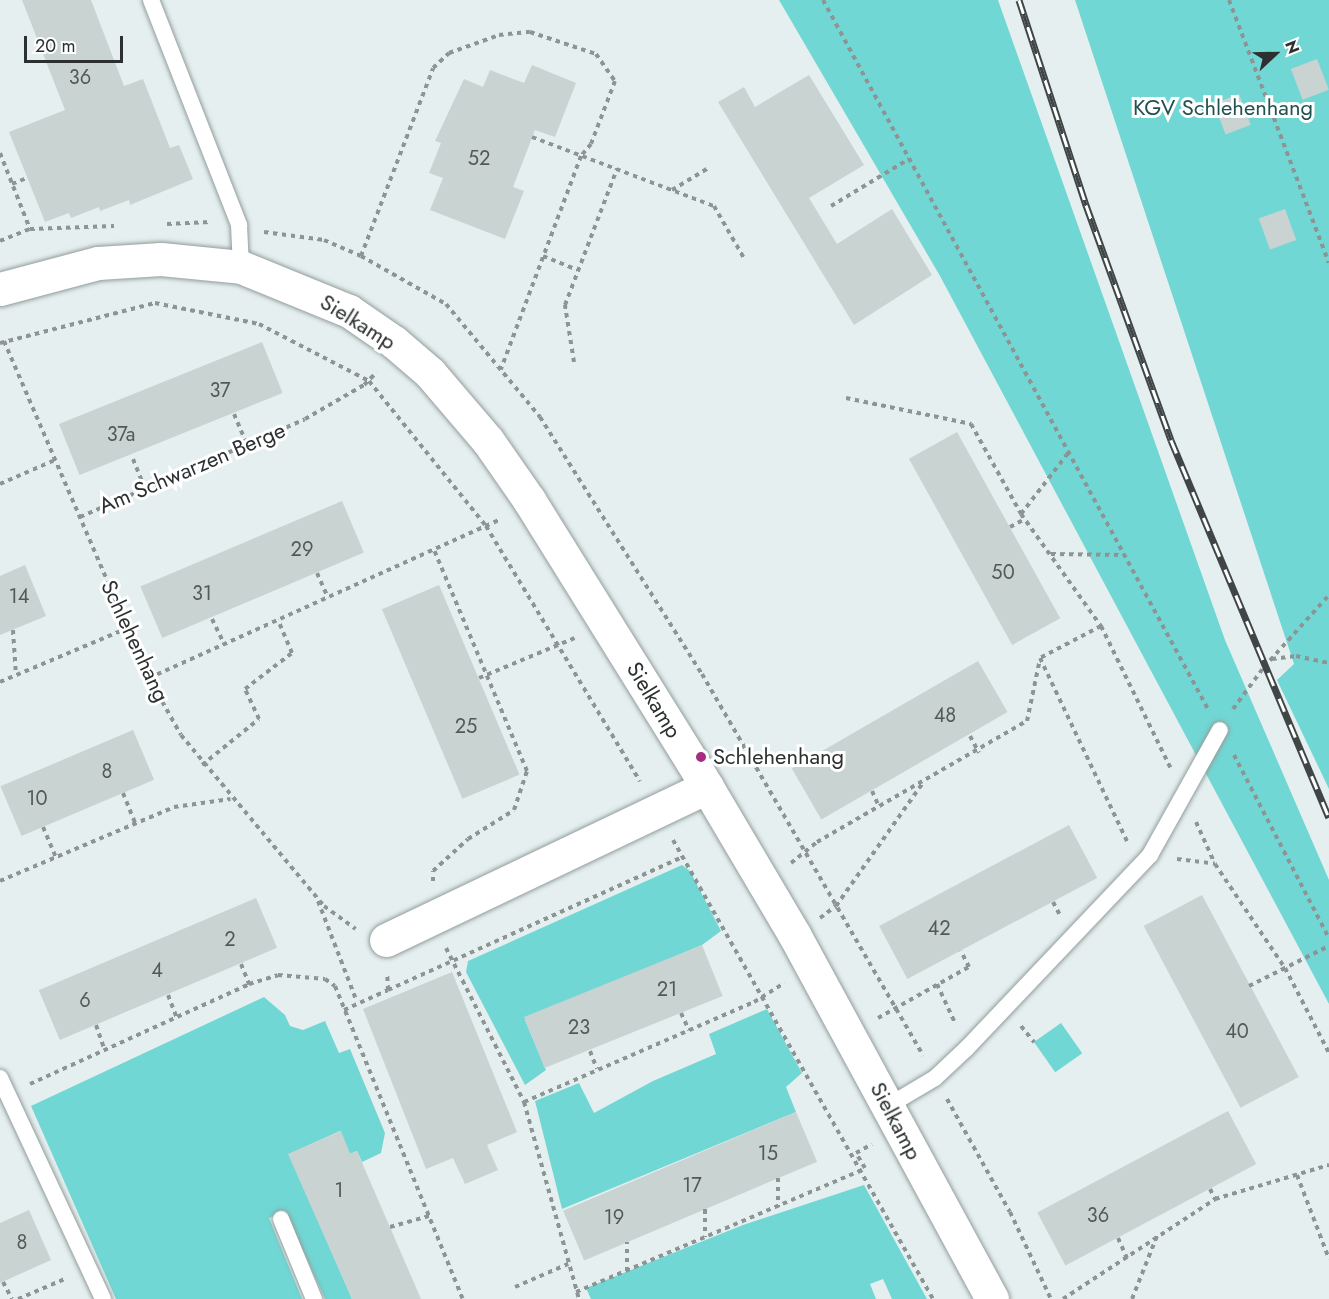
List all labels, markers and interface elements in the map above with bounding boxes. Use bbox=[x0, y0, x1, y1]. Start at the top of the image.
scale bar bbox=[27, 24, 126, 62]
north arrow bbox=[1245, 24, 1305, 84]
text: 20 m bbox=[35, 33, 75, 59]
text: N bbox=[1279, 37, 1305, 57]
house number: 36 bbox=[69, 65, 91, 89]
park label: KGV Schlehenhang bbox=[1133, 95, 1313, 121]
house number: 52 bbox=[468, 146, 490, 170]
street label: Sielkamp bbox=[315, 289, 401, 355]
house number: 37 bbox=[209, 378, 231, 402]
street label: Am Schwarzen Berge bbox=[95, 417, 289, 519]
house number: 37a bbox=[107, 422, 135, 446]
house number: 29 bbox=[291, 537, 313, 561]
house number: 50 bbox=[991, 560, 1015, 584]
street label: Schlehenhang bbox=[95, 576, 175, 706]
house number: 31 bbox=[192, 581, 212, 605]
house number: 14 bbox=[9, 584, 29, 608]
street label: Sielkamp bbox=[621, 657, 687, 743]
house number: 48 bbox=[934, 703, 956, 727]
house number: 25 bbox=[455, 714, 477, 738]
place label: Schlehenhang bbox=[713, 744, 844, 770]
marker: Schlehenhang bbox=[694, 750, 708, 764]
house number: 8 bbox=[102, 759, 112, 783]
house number: 10 bbox=[27, 786, 47, 810]
house number: 42 bbox=[927, 916, 951, 940]
house number: 2 bbox=[224, 927, 236, 951]
house number: 4 bbox=[151, 958, 163, 982]
house number: 21 bbox=[657, 977, 677, 1001]
house number: 6 bbox=[79, 988, 91, 1012]
house number: 23 bbox=[568, 1015, 590, 1039]
house number: 40 bbox=[1225, 1019, 1249, 1043]
street label: Sielkamp bbox=[865, 1078, 927, 1164]
house number: 15 bbox=[758, 1141, 778, 1165]
house number: 17 bbox=[682, 1173, 702, 1197]
house number: 1 bbox=[335, 1178, 343, 1202]
house number: 36 bbox=[1087, 1203, 1109, 1227]
house number: 19 bbox=[604, 1205, 624, 1229]
house number: 8 bbox=[17, 1230, 27, 1254]

